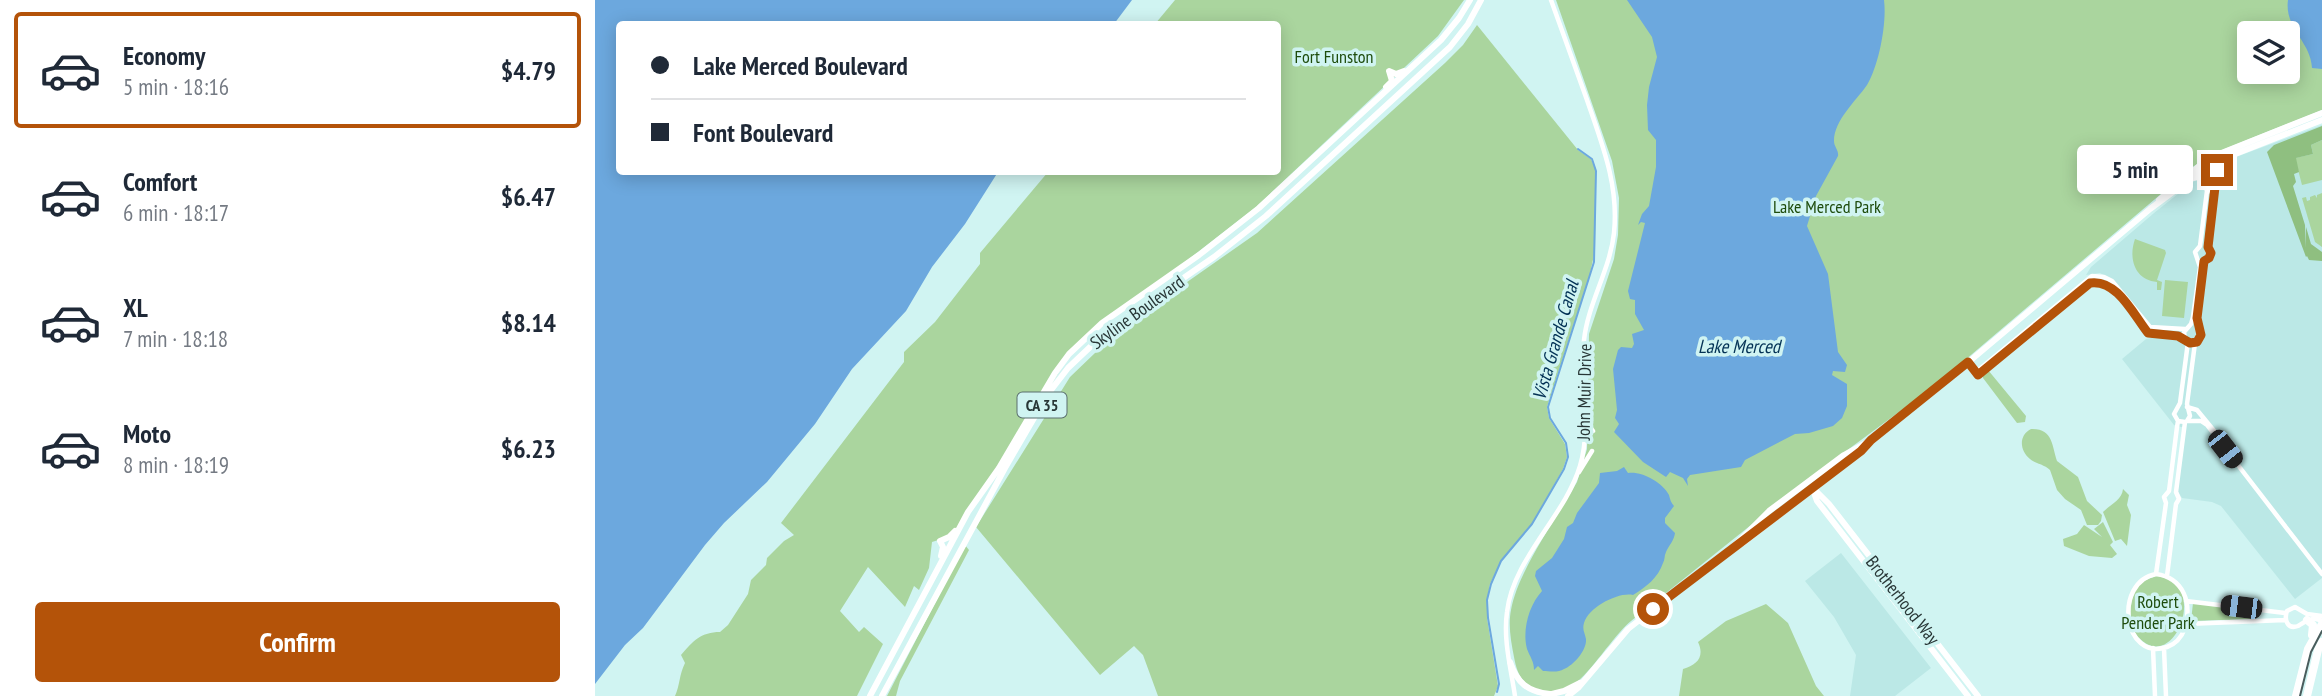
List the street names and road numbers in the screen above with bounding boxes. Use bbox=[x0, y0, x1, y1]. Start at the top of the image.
street label: Skyline Boulevard bbox=[1085, 270, 1189, 354]
street label: John Muir Drive bbox=[1572, 344, 1596, 441]
road number: CA 35 bbox=[1017, 392, 1067, 418]
street label: Brotherhood Way bbox=[1861, 551, 1945, 649]

